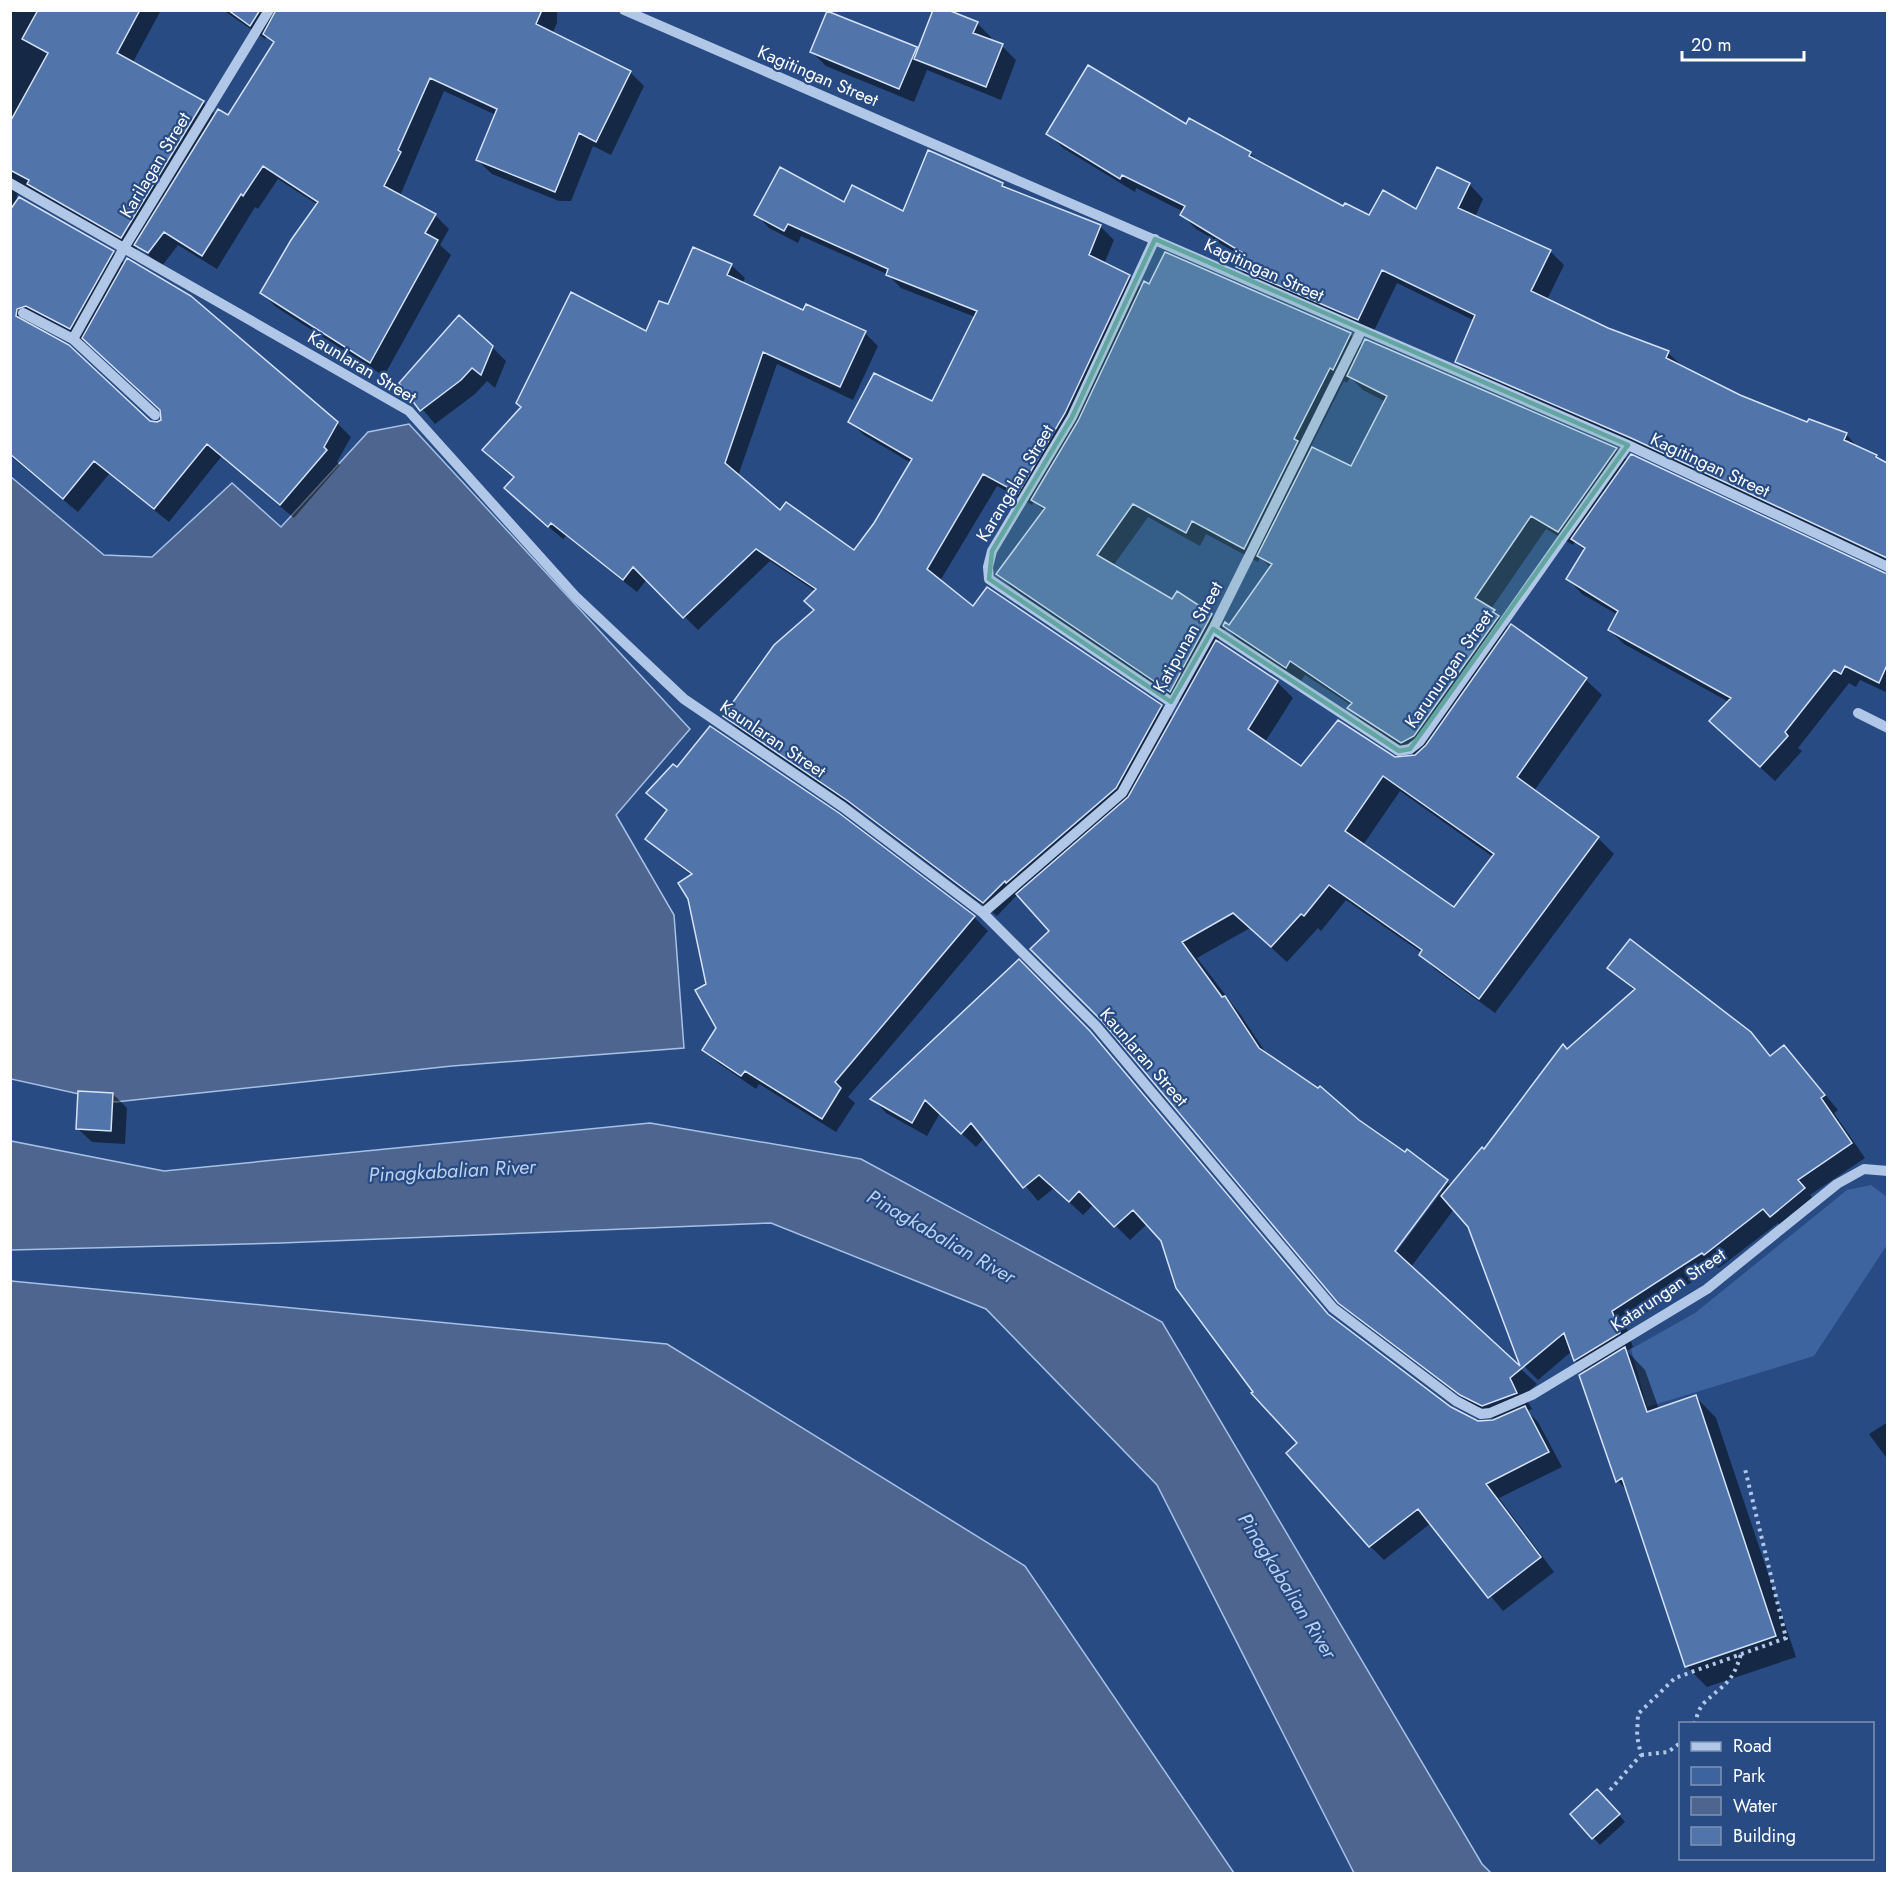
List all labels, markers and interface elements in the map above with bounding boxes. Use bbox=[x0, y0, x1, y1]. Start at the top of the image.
scale bar bbox=[1682, 24, 1804, 62]
text: 20 m bbox=[1691, 32, 1731, 58]
street label: Kagitingan Street bbox=[754, 39, 883, 113]
street label: Karilagan Street bbox=[113, 107, 197, 223]
street label: Kagitingan Street bbox=[1200, 232, 1329, 308]
street label: Kaunlaran Street bbox=[303, 324, 422, 410]
street label: Karangalan Street bbox=[970, 419, 1061, 547]
street label: Kagitingan Street bbox=[1646, 426, 1775, 504]
street label: Katipunan Street bbox=[1147, 576, 1230, 697]
street label: Karunungan Street bbox=[1398, 604, 1500, 734]
street label: Kaunlaran Street bbox=[715, 694, 832, 785]
street label: Kaunlaran Street bbox=[1094, 1002, 1195, 1113]
water label: Pinagkabalian River bbox=[368, 1152, 538, 1190]
water label: Pinagkabalian River bbox=[861, 1183, 1022, 1292]
street label: Katarungan Street bbox=[1605, 1241, 1731, 1338]
water label: Pinagkabalian River bbox=[1230, 1507, 1344, 1666]
legend bbox=[1679, 1722, 1874, 1860]
text: Road bbox=[1733, 1733, 1772, 1759]
text: Park bbox=[1733, 1763, 1765, 1789]
text: Water bbox=[1733, 1793, 1778, 1819]
text: Building bbox=[1733, 1823, 1796, 1849]

